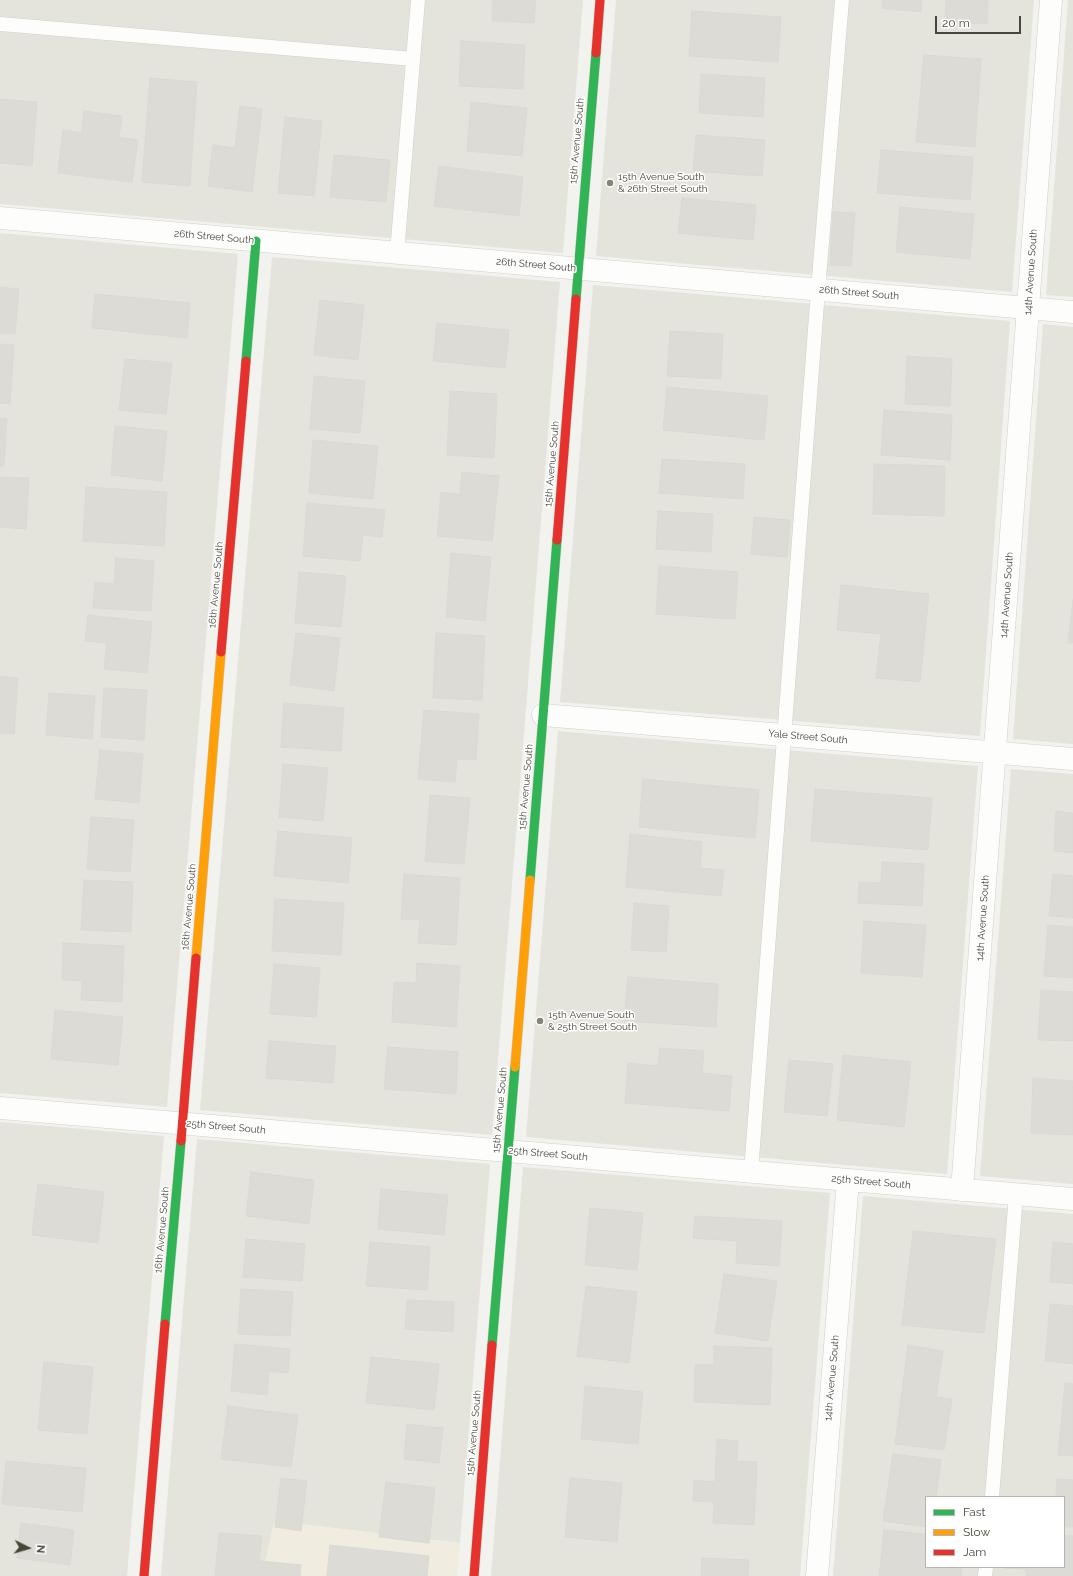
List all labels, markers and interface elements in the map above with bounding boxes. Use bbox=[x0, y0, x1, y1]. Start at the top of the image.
scale bar bbox=[937, 8, 1023, 34]
text: 20 m bbox=[942, 16, 970, 30]
street label: 15th Avenue South bbox=[567, 98, 587, 184]
place label: 15th Avenue South & 26th Street South bbox=[618, 171, 708, 194]
marker: 15th Avenue South & 26th Street South bbox=[605, 178, 615, 188]
street label: 26th Street South bbox=[173, 228, 255, 246]
street label: 14th Avenue South bbox=[1022, 229, 1040, 315]
street label: 26th Street South bbox=[495, 256, 577, 274]
street label: 26th Street South bbox=[818, 284, 900, 302]
street label: 15th Avenue South bbox=[542, 421, 562, 507]
street label: 16th Avenue South bbox=[206, 541, 226, 629]
street label: 14th Avenue South bbox=[998, 552, 1016, 638]
street label: Yale Street South bbox=[768, 728, 848, 746]
street label: 15th Avenue South bbox=[516, 744, 536, 830]
street label: 16th Avenue South bbox=[179, 863, 199, 951]
street label: 14th Avenue South bbox=[974, 875, 992, 961]
place label: 15th Avenue South & 25th Street South bbox=[548, 1009, 637, 1032]
marker: 15th Avenue South & 25th Street South bbox=[535, 1016, 545, 1026]
street label: 15th Avenue South bbox=[490, 1067, 510, 1153]
street label: 25th Street South bbox=[186, 1118, 266, 1136]
street label: 25th Street South bbox=[508, 1145, 588, 1163]
street label: 25th Street South bbox=[831, 1173, 911, 1191]
street label: 16th Avenue South bbox=[152, 1186, 172, 1274]
street label: 14th Avenue South bbox=[822, 1335, 842, 1421]
street label: 15th Avenue South bbox=[464, 1390, 484, 1476]
legend bbox=[925, 1496, 1065, 1568]
text: Fast bbox=[963, 1505, 986, 1519]
text: Slow bbox=[963, 1525, 990, 1539]
north arrow bbox=[8, 1528, 48, 1568]
text: N bbox=[34, 1544, 47, 1554]
text: Jam bbox=[963, 1545, 986, 1559]

